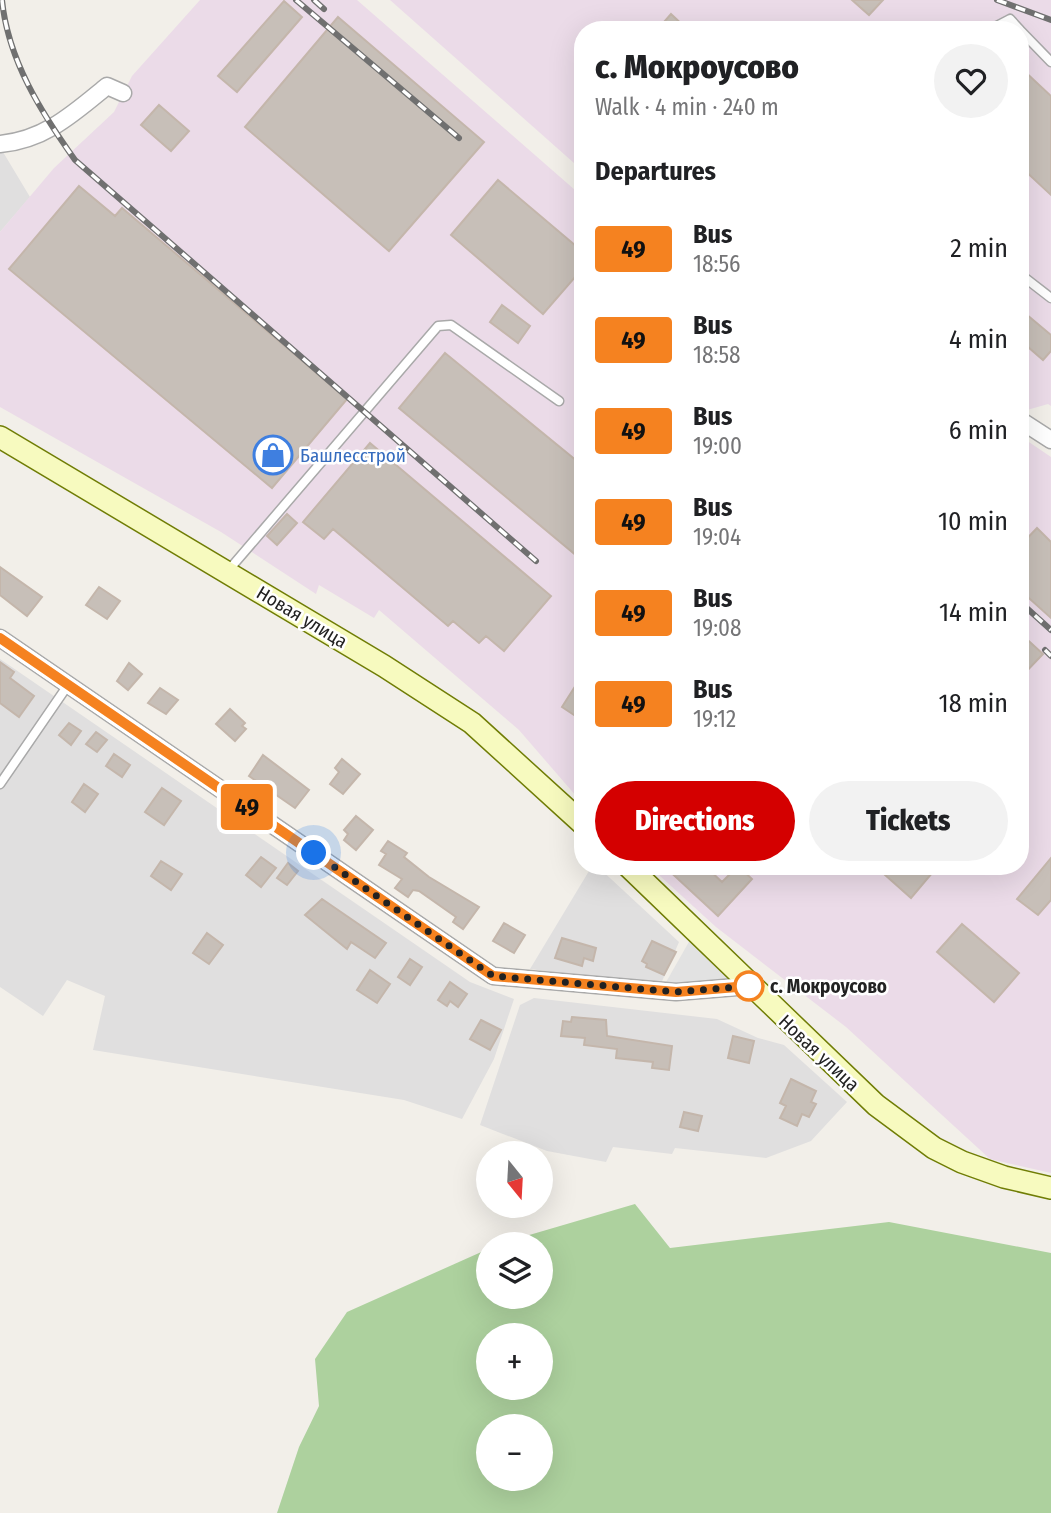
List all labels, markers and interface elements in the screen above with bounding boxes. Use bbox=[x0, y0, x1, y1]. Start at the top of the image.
button: heart bbox=[934, 44, 1008, 118]
text: с. Мокроусово bbox=[595, 47, 799, 87]
text: Walk · 4 min · 240 m bbox=[595, 93, 779, 121]
text: Departures bbox=[595, 156, 716, 187]
text: Bus bbox=[693, 219, 732, 250]
text: 2 min bbox=[950, 233, 1008, 264]
text: 49 bbox=[621, 235, 646, 263]
text: 18:56 bbox=[693, 250, 740, 278]
text: Bus bbox=[693, 310, 732, 341]
text: 4 min bbox=[949, 324, 1008, 355]
text: 49 bbox=[621, 326, 646, 354]
text: 18:58 bbox=[693, 341, 741, 369]
text: Bus bbox=[693, 401, 732, 432]
text: 6 min bbox=[949, 415, 1008, 446]
text: 49 bbox=[621, 417, 646, 445]
text: 19:00 bbox=[693, 432, 742, 460]
shop icon: Башлесстрой bbox=[252, 434, 294, 476]
place label: Башлесстрой bbox=[300, 444, 406, 467]
text: Bus bbox=[693, 492, 732, 523]
text: 10 min bbox=[938, 506, 1008, 537]
text: 49 bbox=[621, 508, 646, 536]
text: 19:04 bbox=[693, 523, 741, 551]
street label: Новая улица bbox=[253, 581, 351, 653]
text: Bus bbox=[693, 583, 732, 614]
text: 14 min bbox=[939, 597, 1008, 628]
text: 49 bbox=[621, 599, 646, 627]
text: 19:08 bbox=[693, 614, 742, 642]
text: Bus bbox=[693, 674, 732, 705]
text: 18 min bbox=[939, 688, 1008, 719]
text: 49 bbox=[621, 690, 646, 718]
text: 19:12 bbox=[693, 705, 736, 733]
button: Directions bbox=[595, 781, 795, 861]
button: Tickets bbox=[809, 781, 1008, 861]
line badge: 49 bbox=[216, 784, 278, 830]
text: 49 bbox=[235, 793, 259, 821]
your location bbox=[296, 835, 331, 870]
marker: с. Мокроусово bbox=[734, 971, 764, 1001]
place label: с. Мокроусово bbox=[770, 975, 887, 998]
street label: Новая улица bbox=[774, 1010, 864, 1096]
north arrow bbox=[476, 1141, 553, 1218]
map controls bbox=[476, 1141, 553, 1491]
button: layers bbox=[476, 1232, 553, 1309]
button: + bbox=[476, 1323, 553, 1400]
button: − bbox=[476, 1414, 553, 1491]

